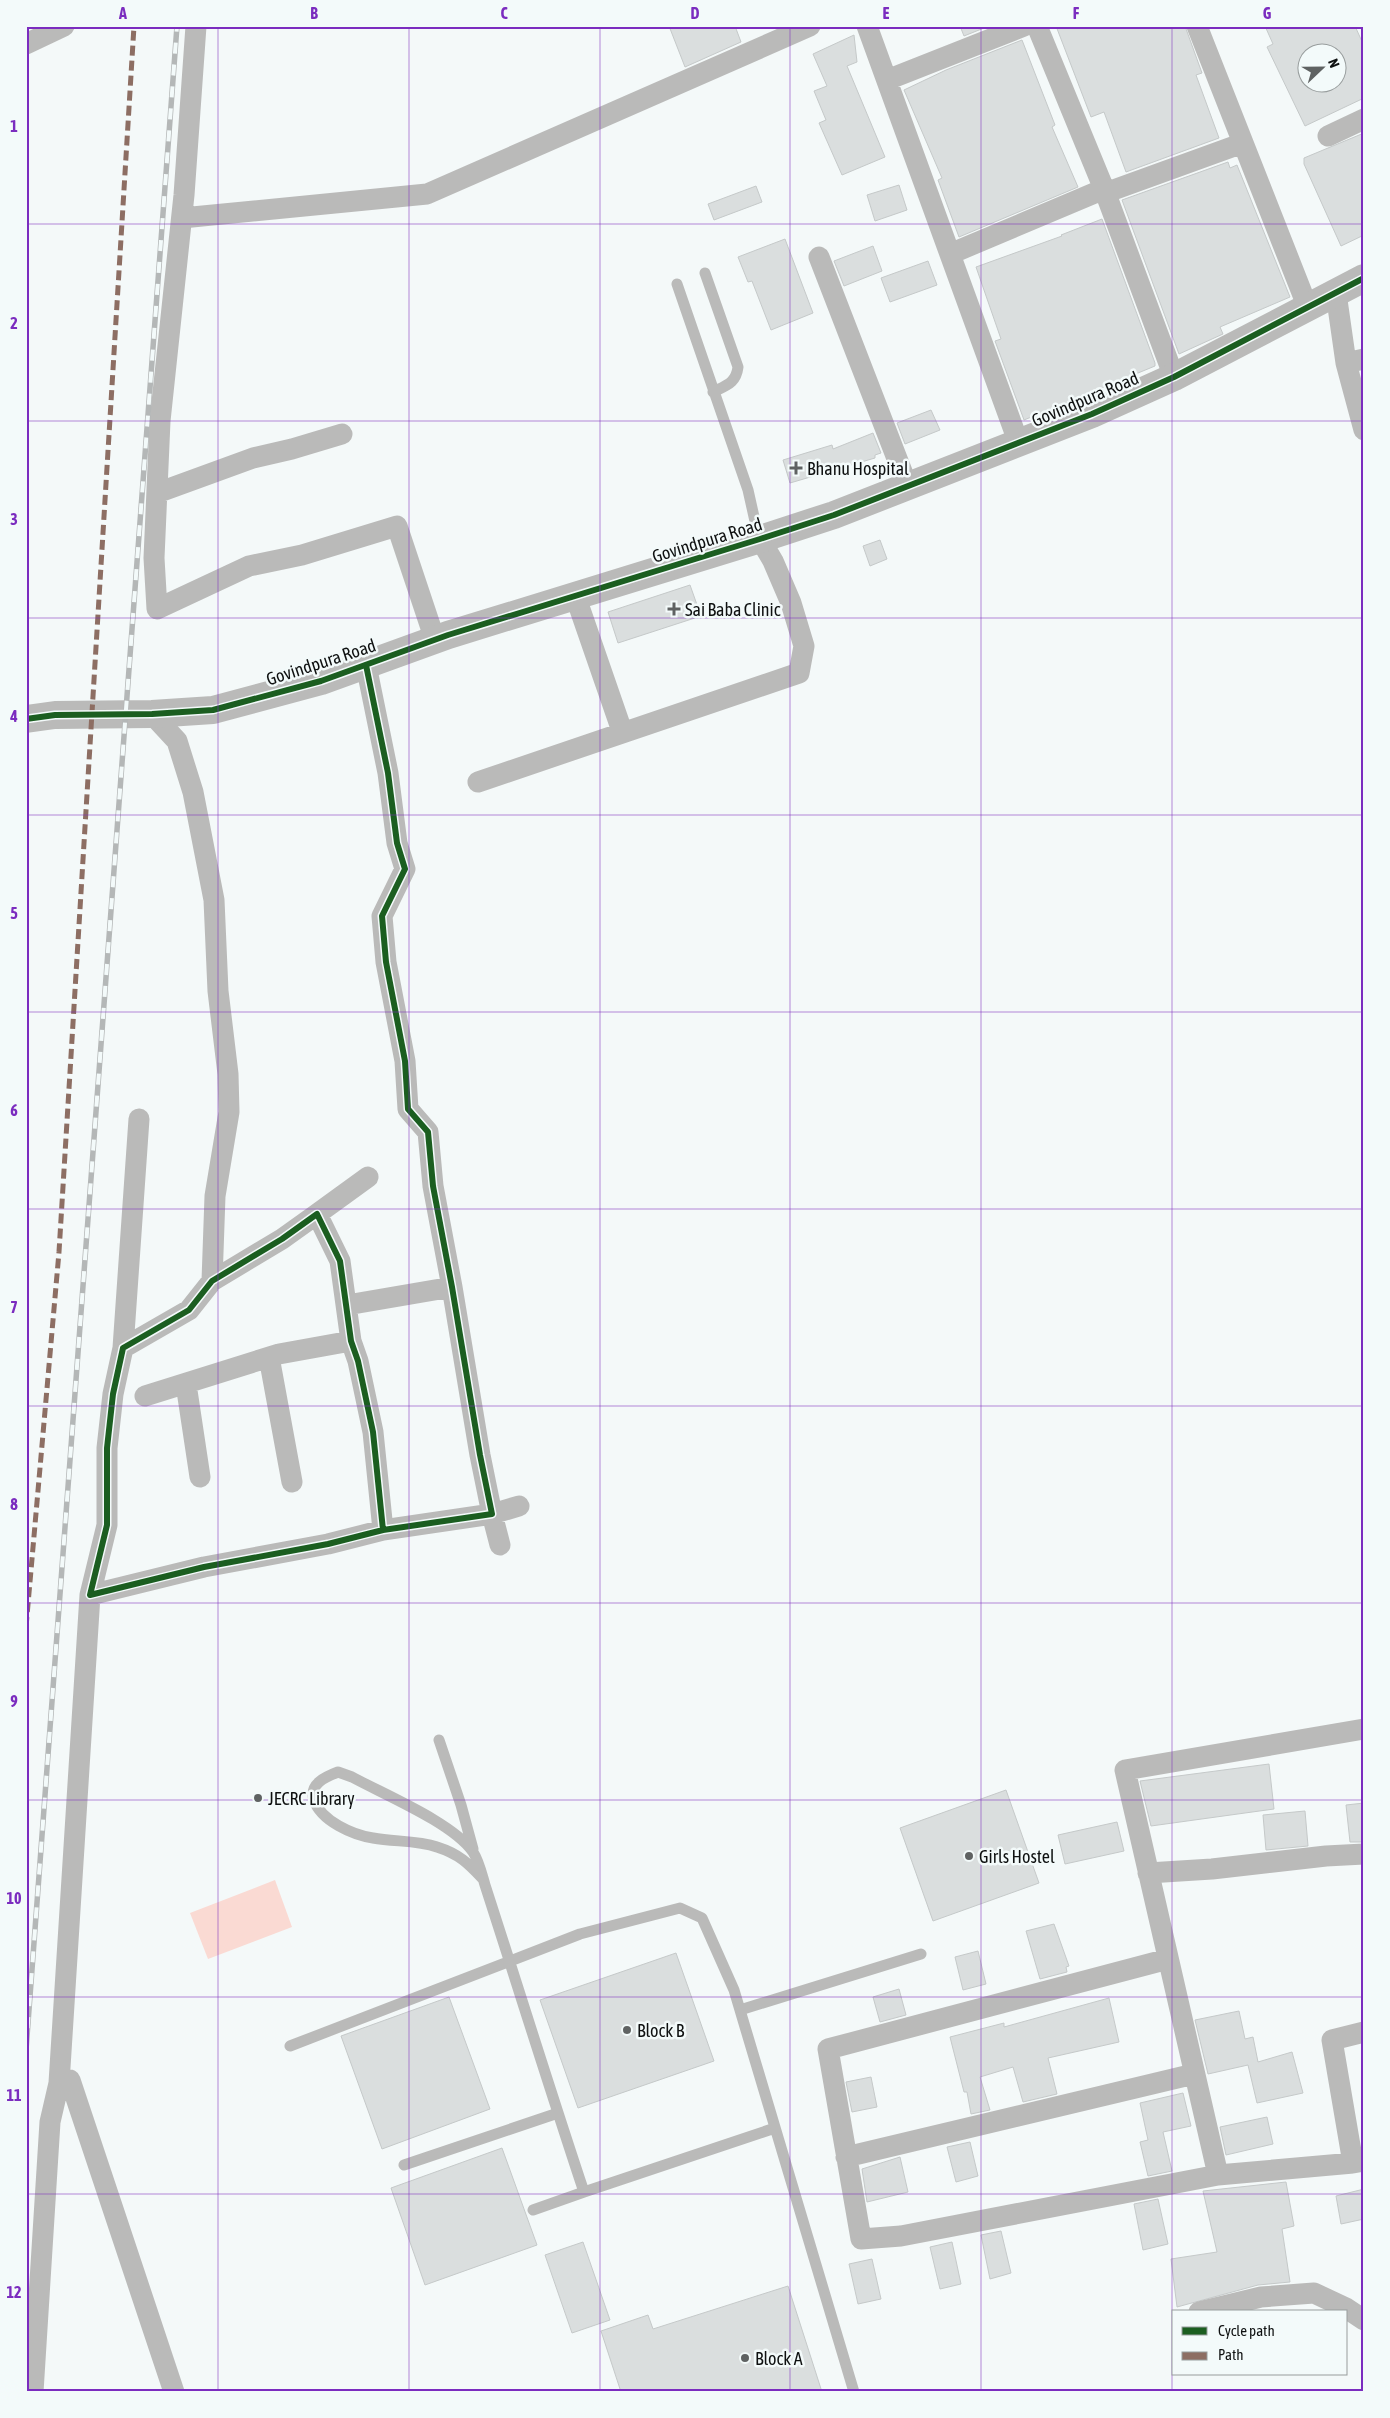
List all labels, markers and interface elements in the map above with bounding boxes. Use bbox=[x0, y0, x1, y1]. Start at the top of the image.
text: A bbox=[118, 4, 127, 22]
text: B bbox=[310, 4, 318, 22]
text: C bbox=[500, 4, 508, 22]
text: D bbox=[691, 4, 700, 22]
text: E bbox=[883, 4, 890, 22]
text: F bbox=[1073, 4, 1080, 22]
text: G bbox=[1263, 4, 1272, 22]
north arrow bbox=[1298, 42, 1348, 92]
text: N bbox=[1325, 56, 1343, 70]
text: 1 bbox=[10, 117, 18, 135]
text: 2 bbox=[10, 314, 18, 332]
street label: Govindpura Road bbox=[1028, 367, 1142, 431]
place label: Bhanu Hospital bbox=[807, 458, 909, 479]
marker: Bhanu Hospital bbox=[789, 461, 803, 475]
text: 3 bbox=[10, 510, 18, 528]
street label: Govindpura Road bbox=[649, 513, 765, 567]
place label: Sai Baba Clinic bbox=[685, 599, 781, 620]
marker: Sai Baba Clinic bbox=[667, 602, 681, 616]
street label: Govindpura Road bbox=[264, 634, 378, 690]
text: 4 bbox=[9, 707, 18, 725]
text: 5 bbox=[10, 904, 18, 922]
text: 6 bbox=[10, 1101, 18, 1119]
text: 7 bbox=[10, 1298, 18, 1316]
text: 8 bbox=[10, 1495, 18, 1513]
text: 9 bbox=[10, 1692, 18, 1710]
place label: JECRC Library bbox=[268, 1788, 355, 1809]
marker: JECRC Library bbox=[252, 1792, 264, 1804]
place label: Girls Hostel bbox=[979, 1846, 1055, 1867]
marker: Girls Hostel bbox=[963, 1850, 975, 1862]
text: 10 bbox=[6, 1889, 22, 1907]
place label: Block B bbox=[637, 2020, 685, 2041]
marker: Block B bbox=[621, 2024, 633, 2036]
text: 11 bbox=[6, 2086, 22, 2104]
text: 12 bbox=[6, 2283, 22, 2301]
legend bbox=[1172, 2310, 1348, 2376]
text: Cycle path bbox=[1218, 2322, 1275, 2339]
text: Path bbox=[1218, 2346, 1244, 2363]
place label: Block A bbox=[755, 2348, 803, 2369]
marker: Block A bbox=[739, 2352, 751, 2364]

